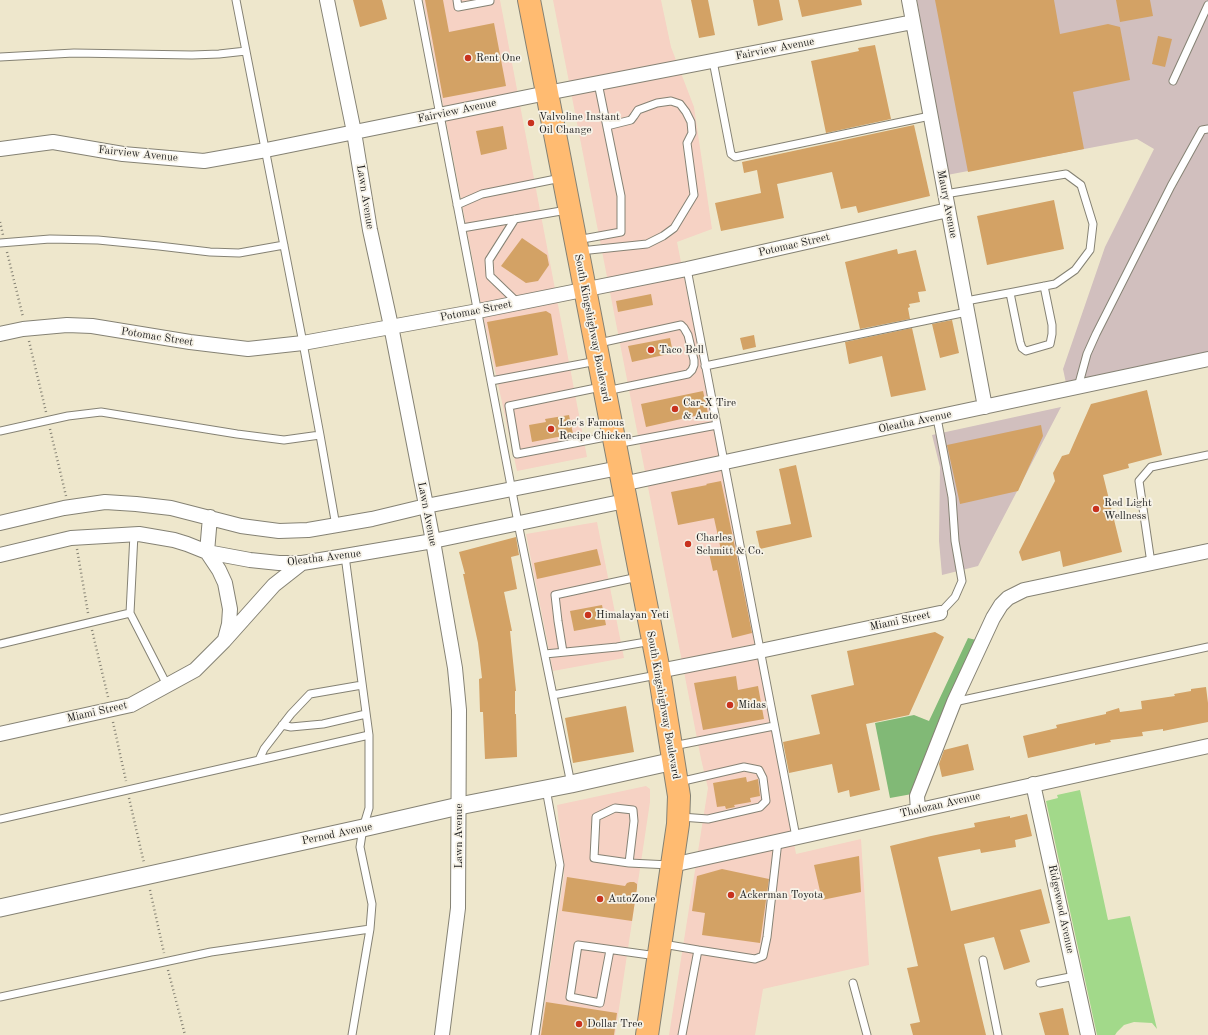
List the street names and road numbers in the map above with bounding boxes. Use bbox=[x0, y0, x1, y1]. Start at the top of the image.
street label: Fairview Avenue bbox=[734, 35, 816, 63]
street label: Fairview Avenue bbox=[416, 96, 498, 126]
street label: Fairview Avenue bbox=[98, 143, 178, 165]
street label: Lawn Avenue bbox=[353, 164, 377, 230]
street label: Maury Avenue bbox=[934, 169, 960, 239]
street label: Potomac Street bbox=[757, 230, 831, 260]
street label: South Kingshighway Boulevard bbox=[571, 253, 613, 403]
street label: Potomac Street bbox=[439, 298, 513, 324]
street label: Potomac Street bbox=[120, 325, 194, 349]
street label: Oleatha Avenue bbox=[877, 408, 953, 436]
street label: Lawn Avenue bbox=[414, 481, 440, 547]
street label: Oleatha Avenue bbox=[286, 547, 362, 569]
street label: Miami Street bbox=[869, 608, 931, 634]
street label: South Kingshighway Boulevard bbox=[643, 630, 683, 780]
street label: Miami Street bbox=[66, 699, 128, 725]
street label: Tholozan Avenue bbox=[899, 789, 981, 821]
street label: Lawn Avenue bbox=[452, 803, 466, 869]
street label: Pernod Avenue bbox=[301, 820, 373, 848]
street label: Ridgewood Avenue bbox=[1045, 863, 1077, 955]

